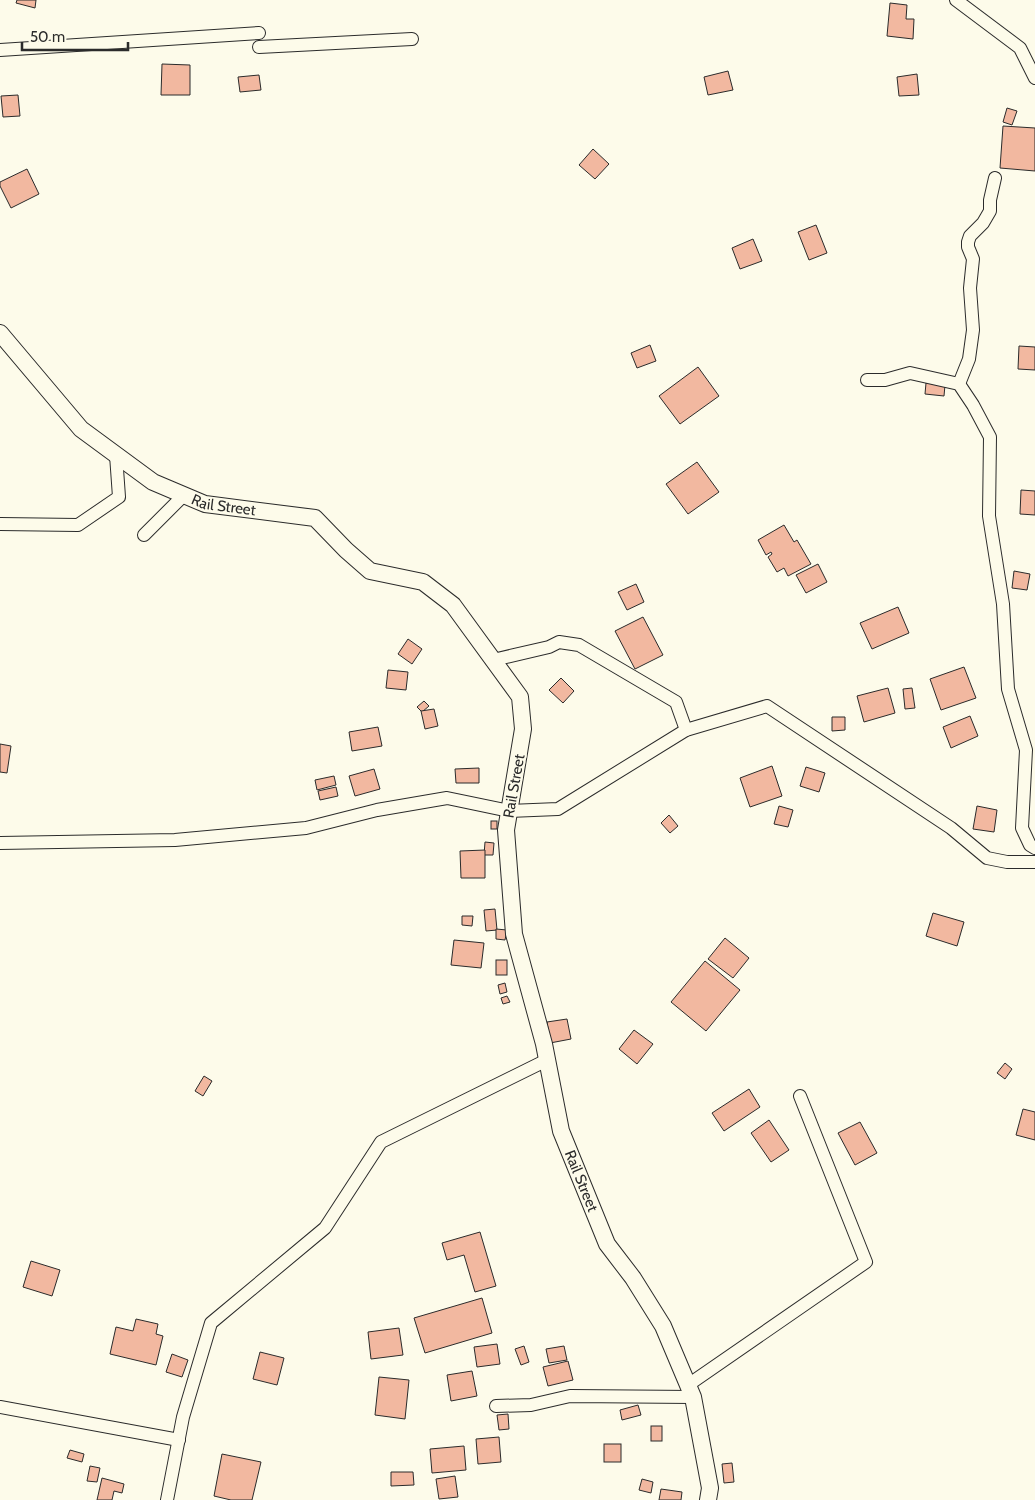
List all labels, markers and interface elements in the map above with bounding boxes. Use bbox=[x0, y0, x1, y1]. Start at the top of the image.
scale bar bbox=[22, 20, 129, 52]
text: 50 m bbox=[30, 28, 65, 46]
street label: Rail Street bbox=[189, 490, 257, 519]
street label: Rail Street bbox=[500, 753, 528, 819]
street label: Rail Street bbox=[561, 1147, 602, 1214]

